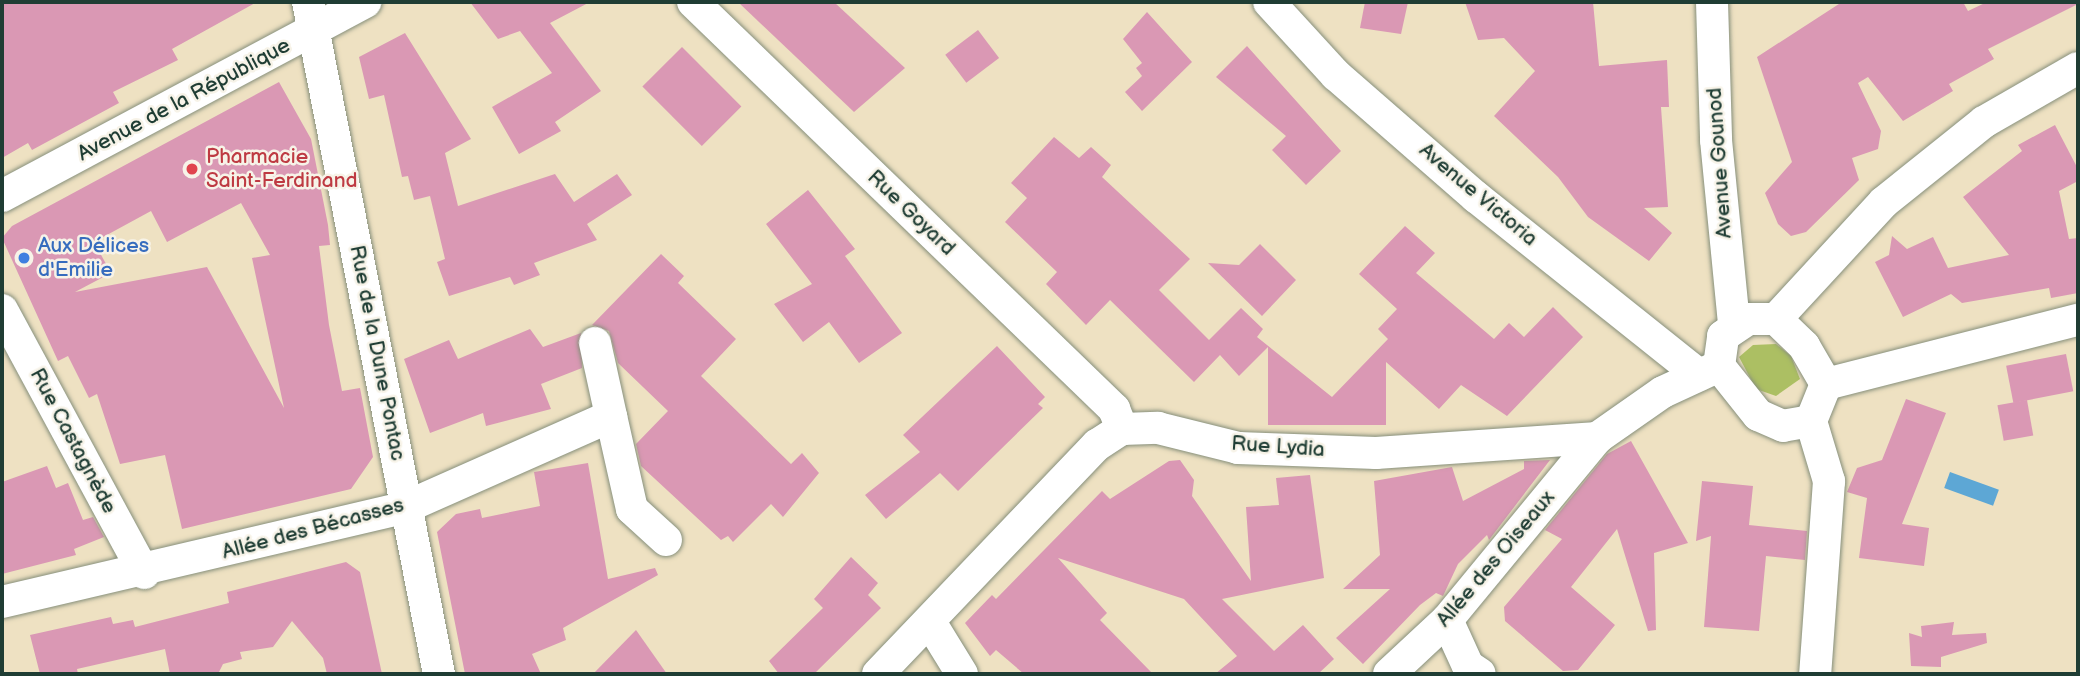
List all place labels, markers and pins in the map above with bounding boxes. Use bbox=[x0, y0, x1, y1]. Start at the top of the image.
place label: Pharmacie Saint-Ferdinand bbox=[206, 144, 358, 194]
marker: Pharmacie Saint-Ferdinand bbox=[184, 161, 200, 177]
place label: Aux Délices d'Emilie bbox=[38, 233, 149, 283]
marker: Aux Délices d'Emilie bbox=[16, 250, 32, 266]

